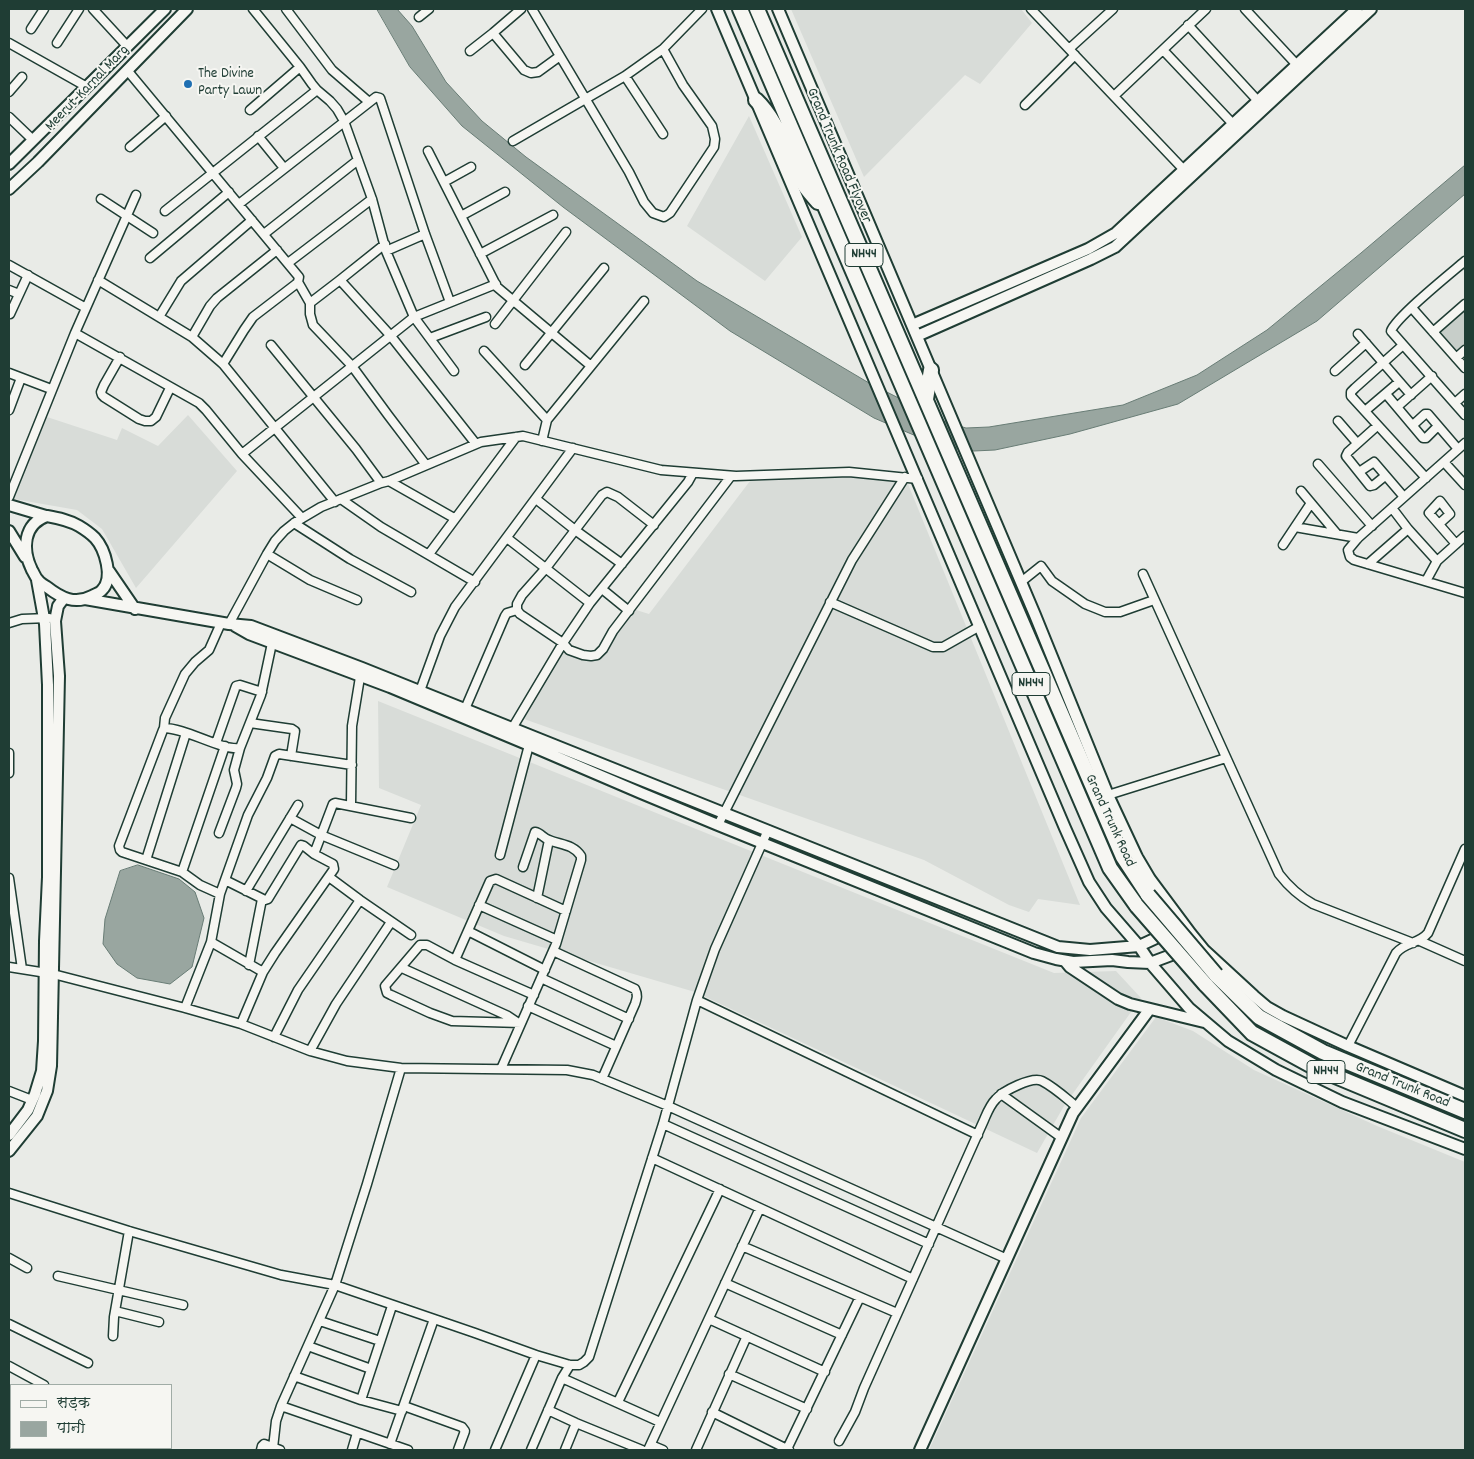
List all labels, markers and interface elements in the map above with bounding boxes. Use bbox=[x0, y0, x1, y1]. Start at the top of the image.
street label: Meerut-Karnal Marg bbox=[42, 42, 134, 136]
place label: The Divine Party Lawn bbox=[198, 66, 262, 101]
marker: The Divine Party Lawn bbox=[182, 78, 194, 90]
street label: Grand Trunk Road Flyover bbox=[801, 86, 875, 226]
road number: NH44 bbox=[845, 244, 883, 266]
road number: NH44 bbox=[1012, 672, 1050, 696]
street label: Grand Trunk Road bbox=[1080, 772, 1138, 870]
street label: Grand Trunk Road bbox=[1352, 1059, 1452, 1113]
road number: NH44 bbox=[1307, 1060, 1345, 1084]
legend bbox=[10, 1384, 172, 1449]
text: सड़क bbox=[57, 1393, 90, 1415]
text: पानी bbox=[57, 1418, 85, 1440]

